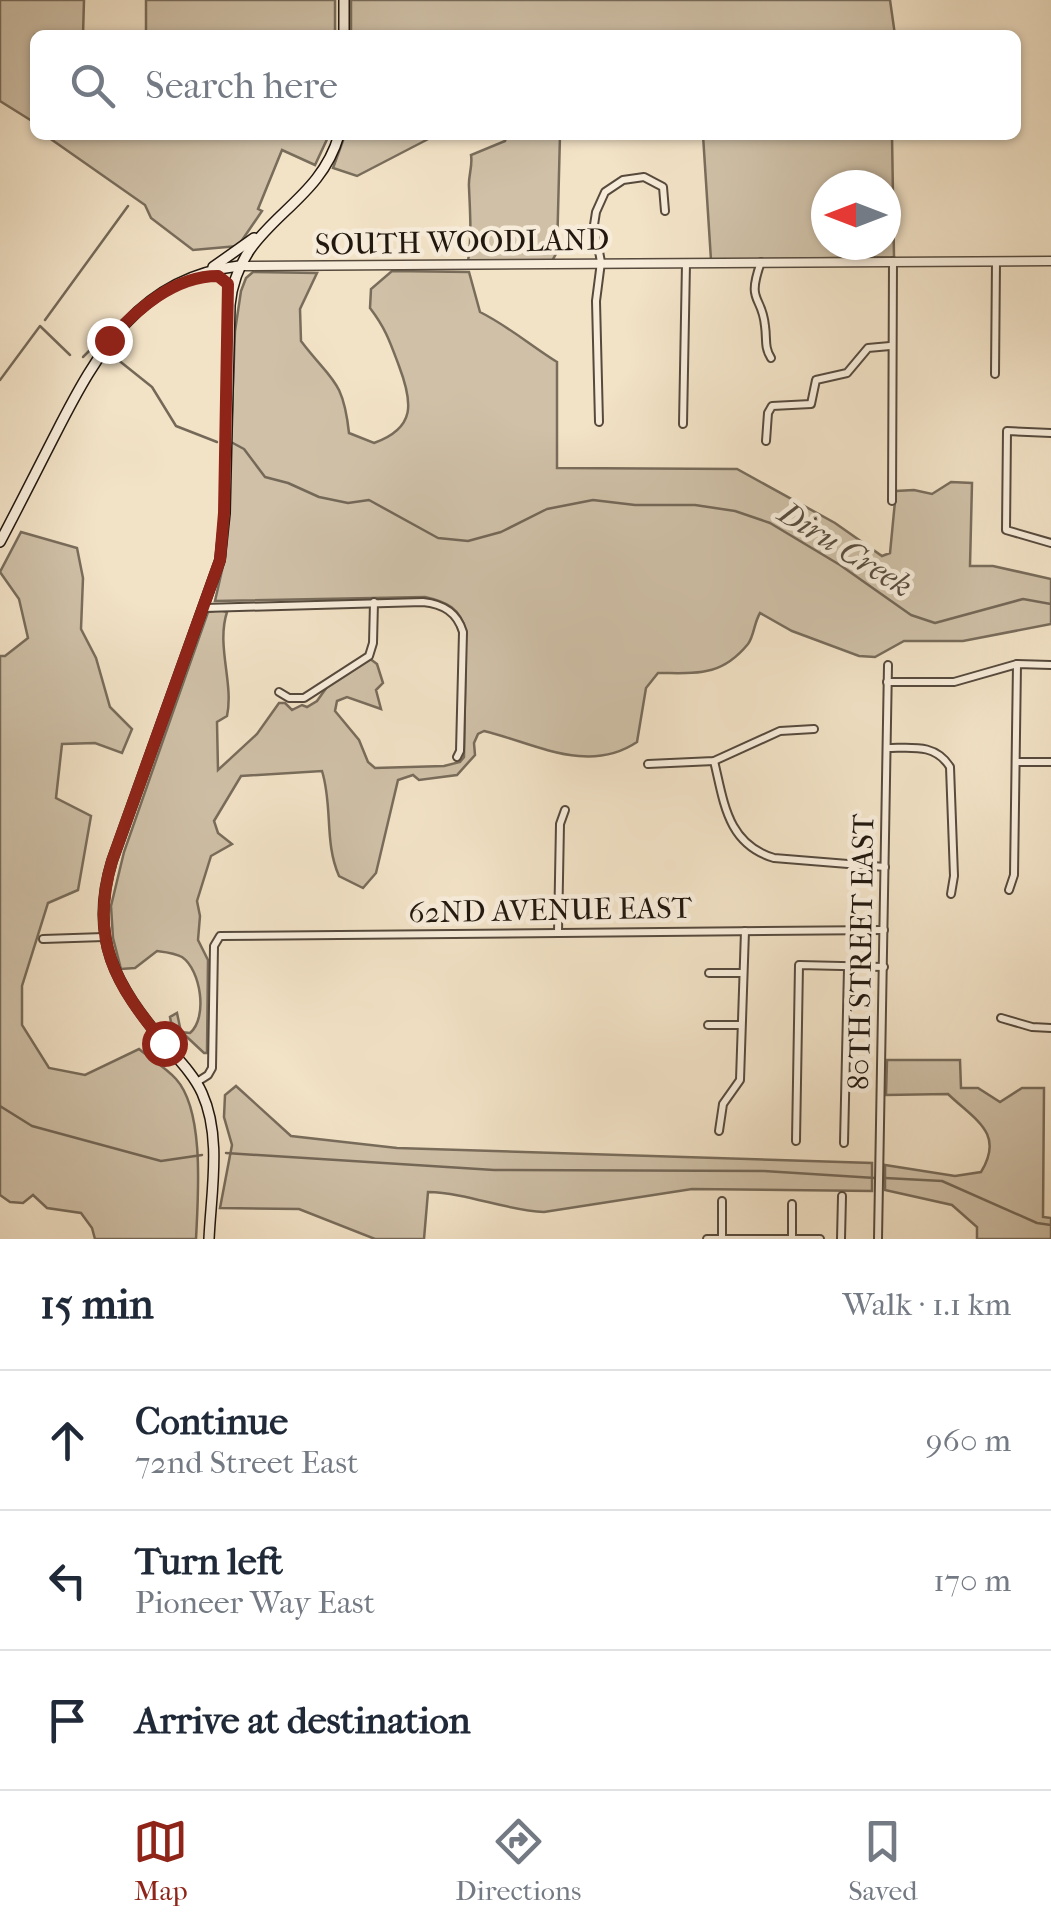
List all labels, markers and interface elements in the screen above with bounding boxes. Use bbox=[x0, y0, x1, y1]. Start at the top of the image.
search box bbox=[30, 30, 1021, 140]
icon: search bbox=[65, 58, 120, 113]
text: Search here bbox=[145, 63, 338, 108]
north arrow bbox=[811, 170, 901, 260]
street label: SOUTH WOODLAND bbox=[315, 222, 609, 263]
route end bbox=[87, 318, 133, 364]
water label: Diru Creek bbox=[771, 493, 919, 605]
street label: 80TH STREET EAST bbox=[842, 813, 881, 1090]
street label: 62ND AVENUE EAST bbox=[408, 891, 693, 930]
route start bbox=[142, 1021, 188, 1067]
text: 15 min bbox=[40, 1280, 154, 1329]
text: Walk · 1.1 km bbox=[843, 1286, 1011, 1323]
text: Continue bbox=[135, 1399, 288, 1444]
icon: ahead bbox=[40, 1413, 95, 1468]
text: 960 m bbox=[926, 1422, 1011, 1459]
text: 72nd Street East bbox=[135, 1444, 358, 1481]
text: Turn left bbox=[135, 1539, 283, 1584]
icon: left bbox=[40, 1553, 95, 1608]
text: 170 m bbox=[933, 1562, 1011, 1599]
text: Pioneer Way East bbox=[135, 1584, 375, 1621]
icon: arrive bbox=[40, 1693, 95, 1748]
text: Arrive at destination bbox=[135, 1698, 471, 1743]
tab: Map bbox=[133, 1814, 188, 1907]
tab: Directions bbox=[455, 1814, 581, 1907]
tab: Saved bbox=[848, 1814, 918, 1907]

